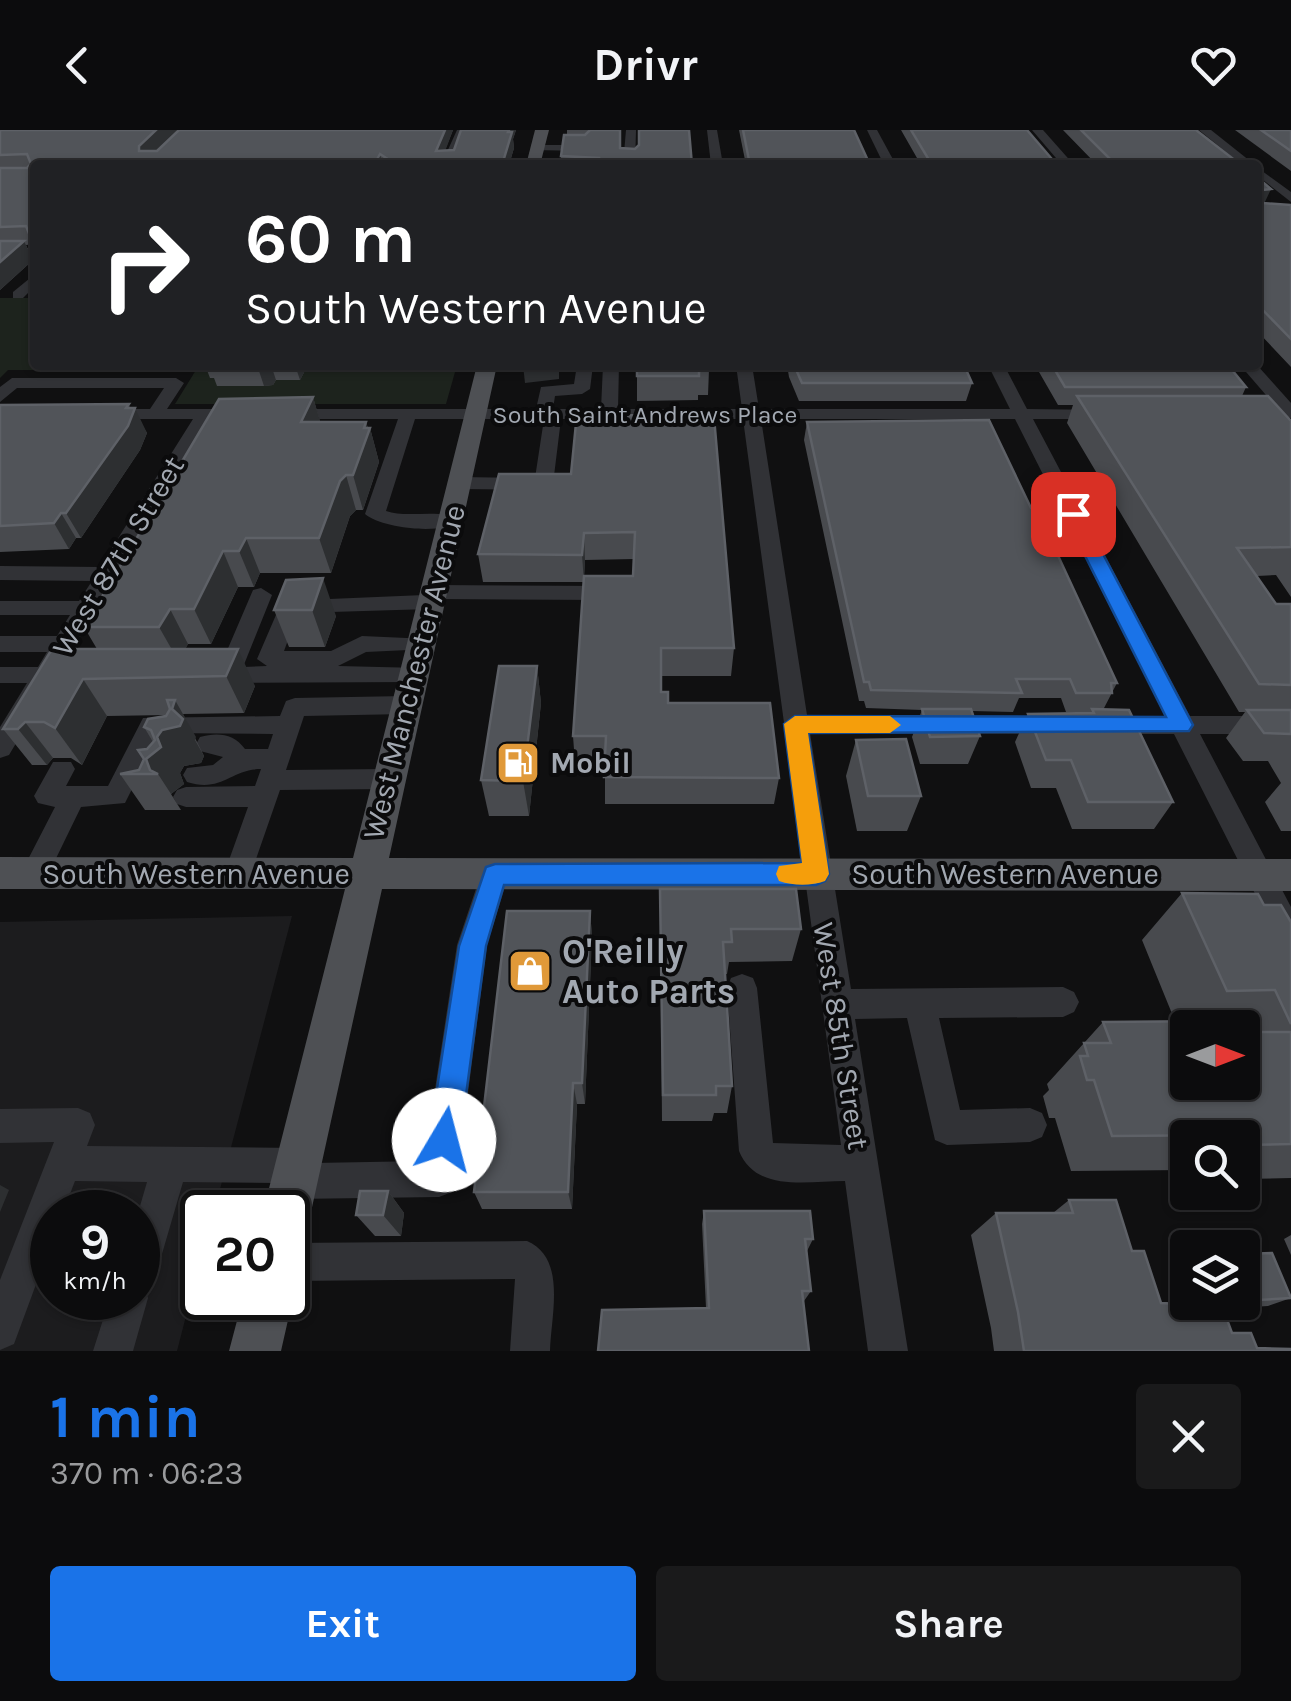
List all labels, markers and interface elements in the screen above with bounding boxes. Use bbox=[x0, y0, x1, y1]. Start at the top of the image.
icon: back bbox=[50, 38, 105, 93]
icon: heart bbox=[1186, 38, 1241, 93]
text: Drivr bbox=[593, 39, 698, 91]
text: 60 m bbox=[245, 198, 416, 280]
icon: right bbox=[80, 200, 210, 330]
text: South Western Avenue bbox=[245, 282, 707, 334]
street label: South Saint Andrews Place bbox=[493, 400, 797, 429]
street label: West 87th Street bbox=[44, 450, 192, 662]
pin bbox=[1031, 472, 1116, 557]
icon: arrive bbox=[1046, 487, 1101, 542]
street label: West Manchester Avenue bbox=[355, 501, 473, 843]
fuel station icon: Mobil bbox=[495, 740, 541, 786]
place label: Mobil bbox=[550, 745, 631, 781]
street label: South Western Avenue bbox=[42, 856, 350, 892]
street label: South Western Avenue bbox=[851, 856, 1159, 892]
street label: West 85th Street bbox=[805, 920, 877, 1152]
place label: O'Reilly Auto Parts bbox=[562, 931, 735, 1012]
shop icon: O'Reilly Auto Parts bbox=[507, 948, 553, 994]
north arrow bbox=[1170, 1010, 1260, 1100]
map controls bbox=[1170, 1010, 1260, 1320]
position arrow bbox=[392, 1088, 496, 1192]
button: search bbox=[1170, 1120, 1260, 1210]
speed limit sign: 20 bbox=[180, 1190, 310, 1320]
text: 9 bbox=[80, 1213, 110, 1272]
button: layers bbox=[1170, 1230, 1260, 1320]
text: km/h bbox=[63, 1266, 127, 1295]
text: 1 min bbox=[50, 1382, 201, 1452]
button: close bbox=[1136, 1384, 1241, 1489]
text: 370 m · 06:23 bbox=[50, 1455, 244, 1492]
button: Exit bbox=[50, 1566, 636, 1681]
button: Share bbox=[656, 1566, 1241, 1681]

